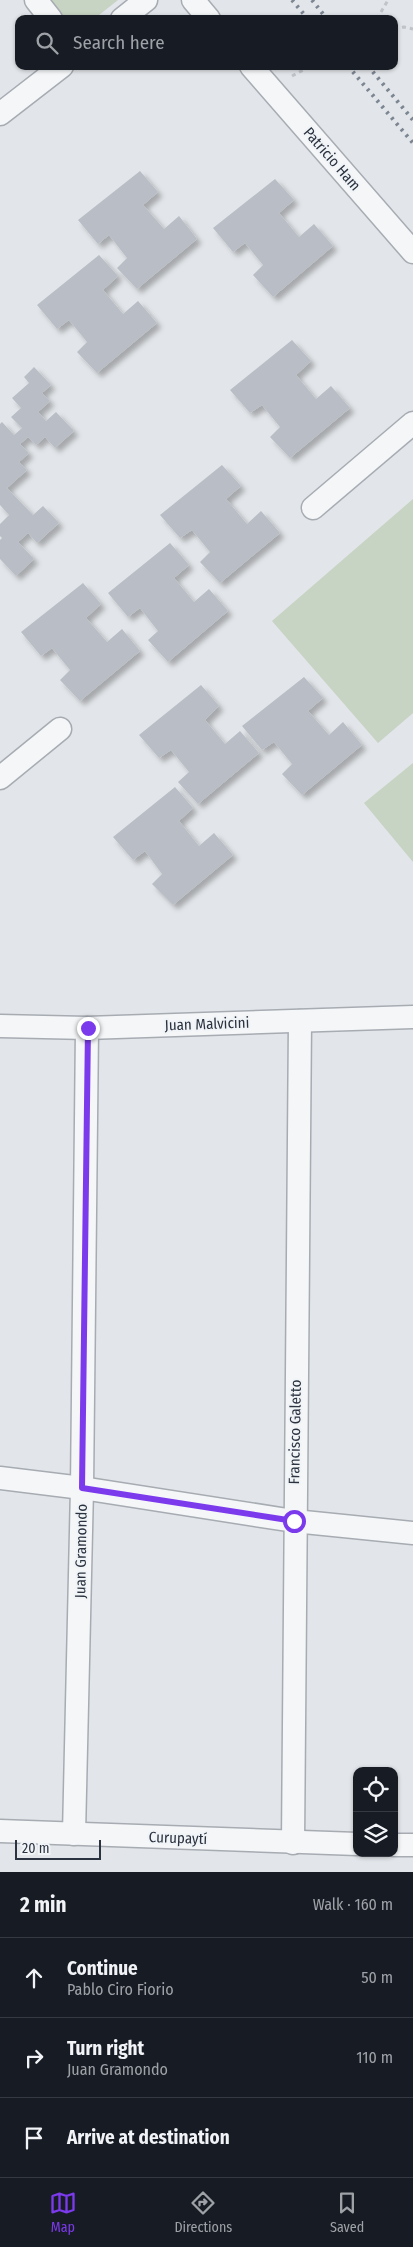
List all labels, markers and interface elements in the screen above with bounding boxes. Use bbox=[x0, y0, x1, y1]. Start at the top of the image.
search box bbox=[15, 15, 398, 70]
icon: search bbox=[33, 29, 61, 57]
text: Search here bbox=[73, 31, 165, 54]
street label: Patricio Ham bbox=[300, 124, 364, 194]
street label: Juan Malvicini bbox=[164, 1014, 250, 1034]
route end bbox=[77, 1017, 100, 1040]
street label: Francisco Galetto bbox=[285, 1379, 305, 1485]
street label: Juan Gramondo bbox=[71, 1503, 91, 1599]
route start bbox=[283, 1510, 306, 1533]
map controls bbox=[353, 1767, 398, 1857]
button: locate bbox=[353, 1767, 398, 1812]
button: layers bbox=[353, 1812, 398, 1857]
street label: Curupaytí bbox=[148, 1828, 208, 1848]
scale bar bbox=[15, 1837, 101, 1860]
text: 20 m bbox=[22, 1840, 50, 1857]
text: 2 min bbox=[20, 1892, 67, 1918]
text: Walk · 160 m bbox=[313, 1895, 393, 1914]
text: Continue bbox=[67, 1957, 138, 1980]
icon: ahead bbox=[20, 1964, 48, 1992]
text: 50 m bbox=[361, 1968, 393, 1987]
text: Pablo Ciro Fiorio bbox=[67, 1980, 174, 1999]
text: Turn right bbox=[67, 2037, 144, 2060]
icon: right bbox=[20, 2044, 48, 2072]
text: 110 m bbox=[356, 2048, 393, 2067]
text: Juan Gramondo bbox=[67, 2060, 168, 2079]
icon: arrive bbox=[20, 2124, 48, 2152]
text: Arrive at destination bbox=[67, 2126, 230, 2149]
tab: Map bbox=[49, 2189, 77, 2236]
tab: Directions bbox=[174, 2189, 232, 2236]
tab: Saved bbox=[330, 2189, 364, 2236]

